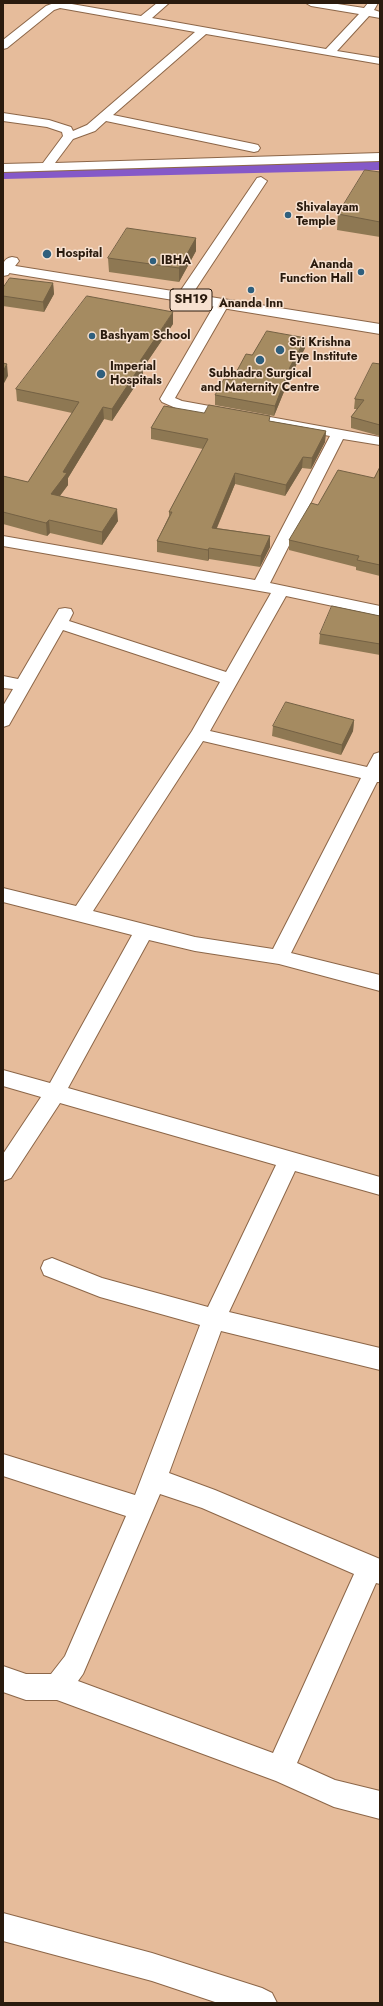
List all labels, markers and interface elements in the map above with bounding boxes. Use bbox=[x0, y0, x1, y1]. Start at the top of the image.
place label: Shivalayam Temple bbox=[296, 201, 359, 229]
marker: Shivalayam Temple bbox=[283, 210, 293, 220]
place label: Hospital bbox=[56, 247, 102, 261]
marker: Hospital bbox=[41, 248, 53, 260]
place label: IBHA bbox=[161, 254, 191, 268]
marker: IBHA bbox=[148, 256, 158, 266]
place label: Ananda Function Hall bbox=[280, 258, 353, 286]
marker: Ananda Function Hall bbox=[356, 267, 366, 277]
marker: Ananda Inn bbox=[246, 285, 256, 295]
road number: SH19 bbox=[170, 289, 212, 311]
place label: Ananda Inn bbox=[219, 297, 283, 311]
place label: Bashyam School bbox=[100, 329, 190, 343]
marker: Bashyam School bbox=[87, 331, 97, 341]
place label: Sri Krishna Eye Institute bbox=[289, 336, 358, 364]
marker: Sri Krishna Eye Institute bbox=[274, 344, 286, 356]
marker: Subhadra Surgical and Maternity Centre bbox=[254, 354, 266, 366]
place label: Imperial Hospitals bbox=[110, 360, 162, 388]
place label: Subhadra Surgical and Maternity Centre bbox=[201, 367, 319, 395]
marker: Imperial Hospitals bbox=[95, 368, 107, 380]

